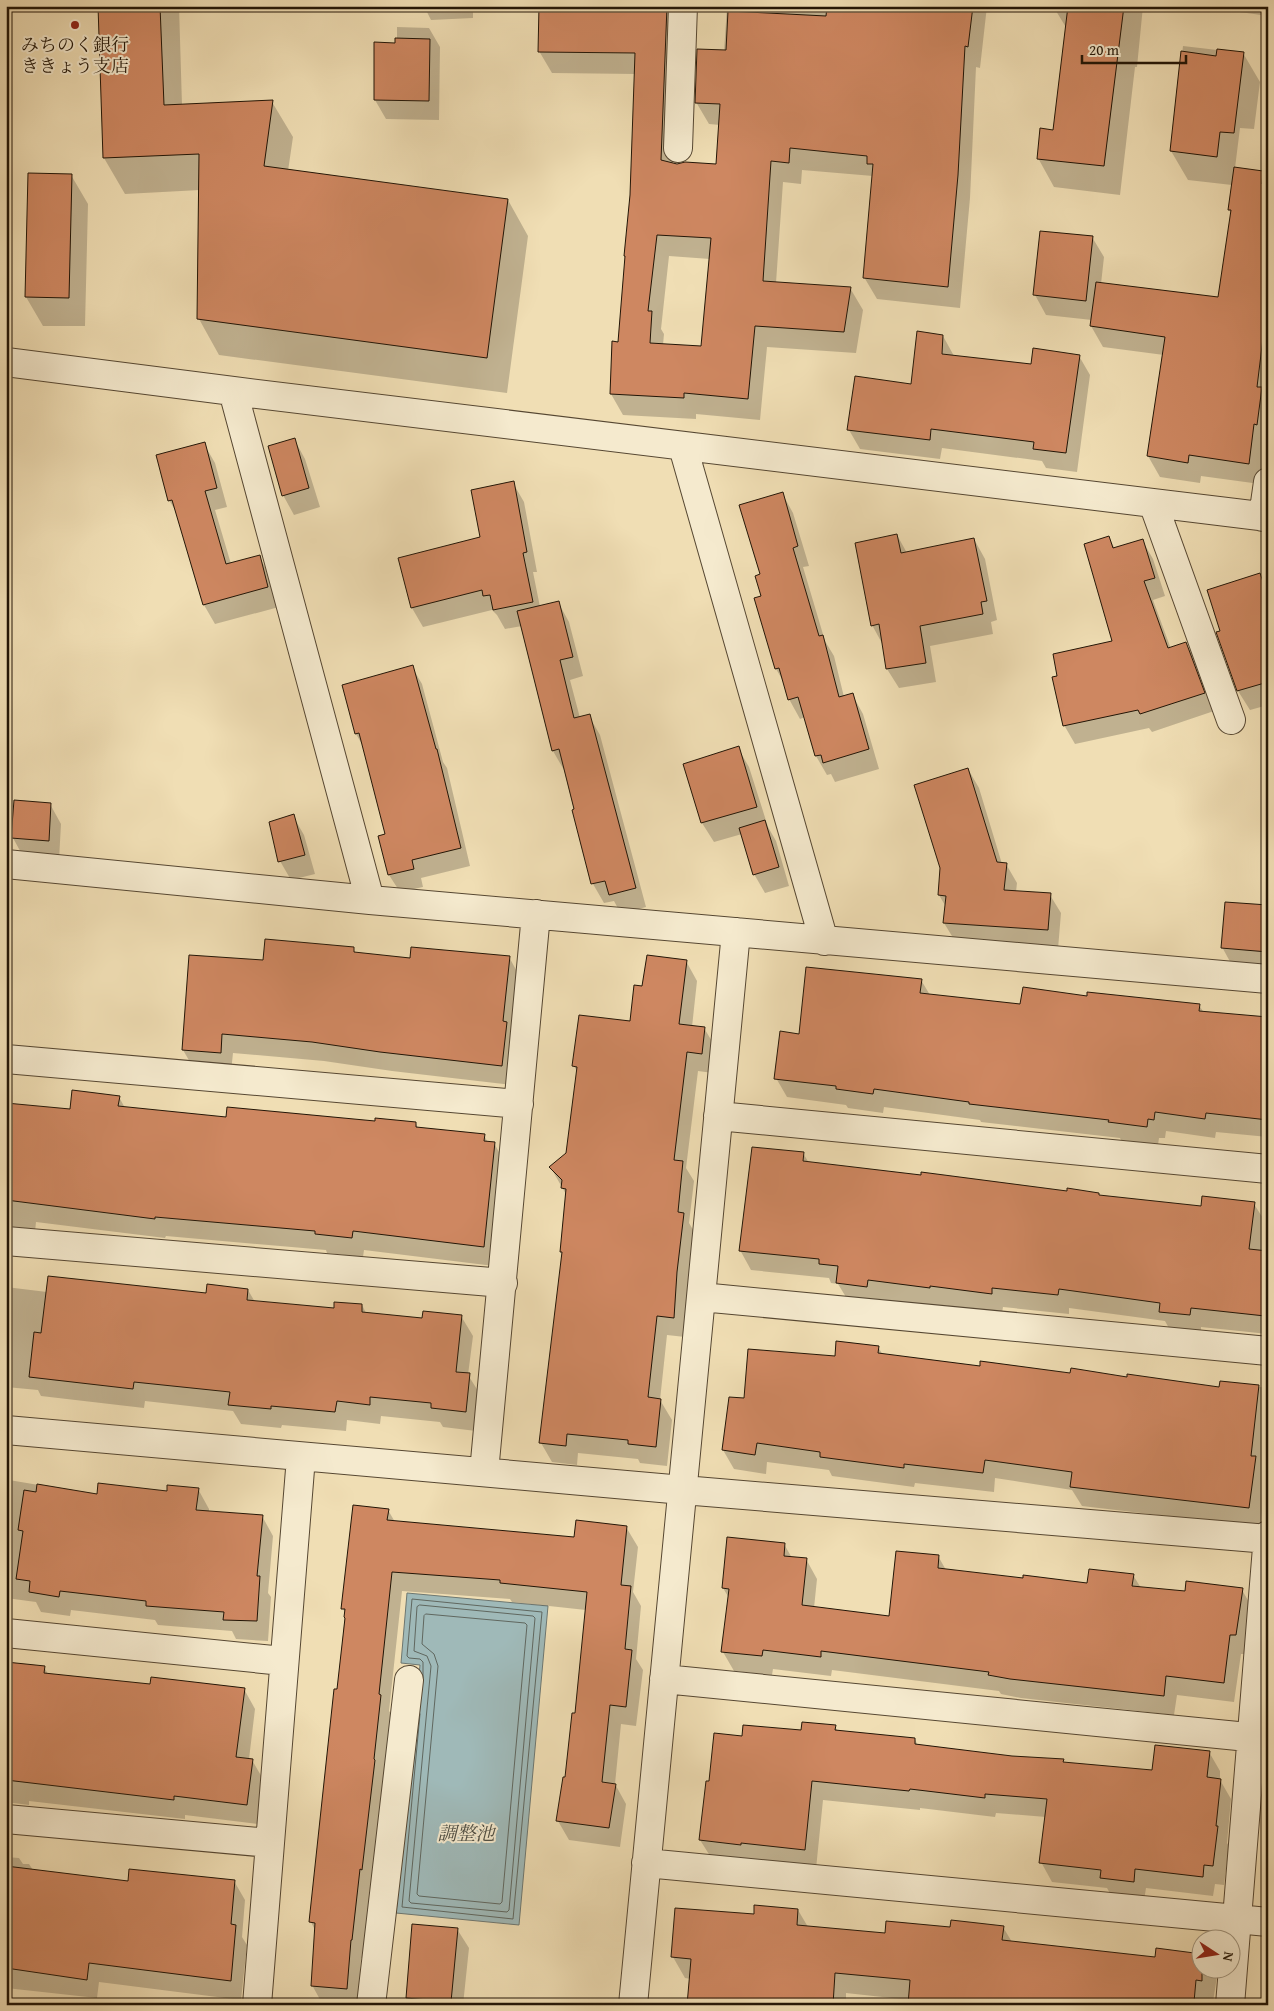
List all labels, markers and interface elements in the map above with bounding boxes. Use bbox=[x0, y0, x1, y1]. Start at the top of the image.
marker: みちのく銀行 ききょう支店 bbox=[69, 19, 81, 31]
place label: みちのく銀行 ききょう支店 bbox=[21, 31, 129, 79]
scale bar bbox=[1082, 32, 1185, 64]
text: 20 m bbox=[1089, 39, 1120, 60]
water label: 調整池 bbox=[437, 1819, 496, 1847]
north arrow bbox=[1192, 1928, 1242, 1978]
text: N bbox=[1218, 1950, 1239, 1964]

